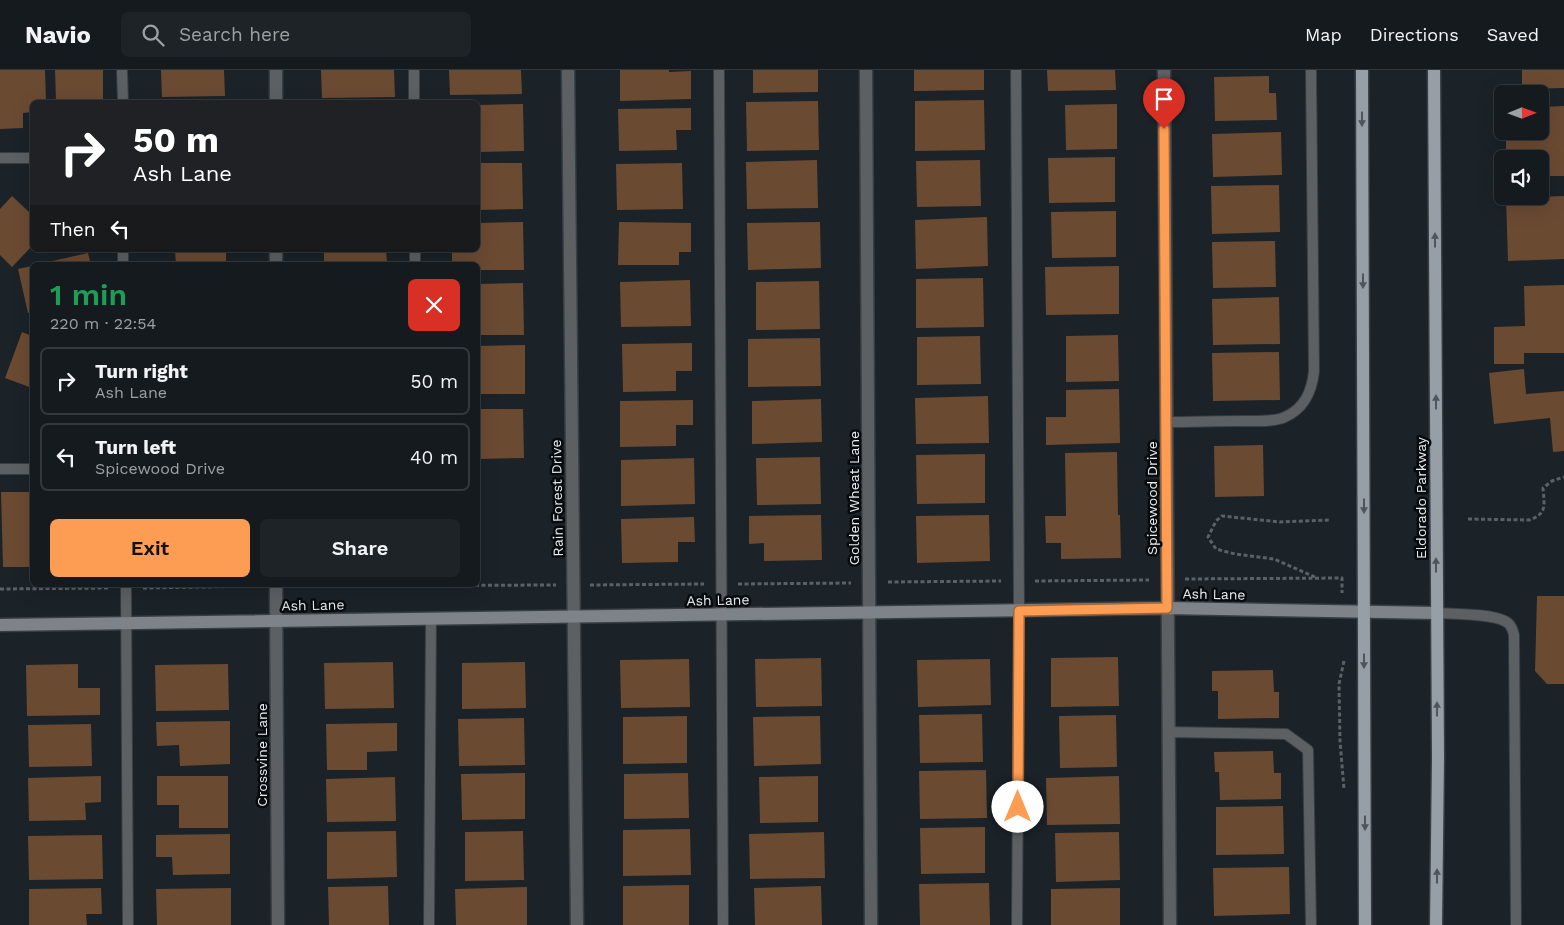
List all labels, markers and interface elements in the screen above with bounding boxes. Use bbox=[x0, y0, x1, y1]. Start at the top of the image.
search box bbox=[121, 12, 471, 57]
text: Navio bbox=[25, 21, 91, 49]
icon: search bbox=[139, 21, 167, 49]
text: Search here bbox=[179, 23, 290, 46]
text: Map bbox=[1305, 24, 1342, 45]
text: Directions bbox=[1370, 24, 1459, 45]
text: Saved bbox=[1487, 24, 1539, 45]
pin bbox=[1143, 78, 1185, 129]
icon: arrive bbox=[1150, 85, 1178, 113]
north arrow bbox=[1494, 85, 1549, 140]
map controls bbox=[1494, 85, 1549, 205]
one-way arrow bbox=[1358, 111, 1366, 127]
text: 50 m bbox=[133, 119, 219, 161]
icon: right bbox=[50, 120, 115, 185]
button: sound bbox=[1494, 150, 1549, 205]
text: Ash Lane bbox=[133, 161, 232, 186]
icon: left bbox=[106, 215, 134, 243]
text: Then bbox=[50, 218, 96, 241]
one-way arrow bbox=[1431, 231, 1439, 247]
one-way arrow bbox=[1359, 273, 1367, 289]
text: 1 min bbox=[50, 277, 127, 312]
button: close bbox=[408, 279, 460, 331]
text: 220 m · 22:54 bbox=[50, 314, 156, 333]
text: Turn right bbox=[95, 360, 188, 383]
icon: right bbox=[52, 367, 80, 395]
text: 50 m bbox=[411, 370, 458, 393]
text: Ash Lane bbox=[95, 383, 167, 402]
one-way arrow bbox=[1432, 394, 1440, 410]
street label: Golden Wheat Lane bbox=[846, 431, 862, 565]
text: Turn left bbox=[95, 436, 176, 459]
street label: Eldorado Parkway bbox=[1413, 436, 1429, 559]
street label: Rain Forest Drive bbox=[548, 439, 566, 557]
street label: Spicewood Drive bbox=[1144, 441, 1160, 555]
icon: left bbox=[52, 443, 80, 471]
text: 40 m bbox=[410, 446, 458, 469]
text: Spicewood Drive bbox=[95, 459, 225, 478]
one-way arrow bbox=[1360, 499, 1368, 515]
button: Exit bbox=[50, 519, 250, 577]
button: Share bbox=[260, 519, 460, 577]
one-way arrow bbox=[1432, 556, 1440, 572]
street label: Ash Lane bbox=[1182, 585, 1246, 603]
street label: Ash Lane bbox=[686, 591, 750, 609]
street label: Ash Lane bbox=[281, 596, 345, 614]
one-way arrow bbox=[1360, 653, 1368, 669]
one-way arrow bbox=[1433, 701, 1441, 717]
street label: Crossvine Lane bbox=[254, 703, 270, 807]
position arrow bbox=[991, 780, 1043, 832]
one-way arrow bbox=[1361, 815, 1369, 831]
one-way arrow bbox=[1433, 868, 1441, 884]

